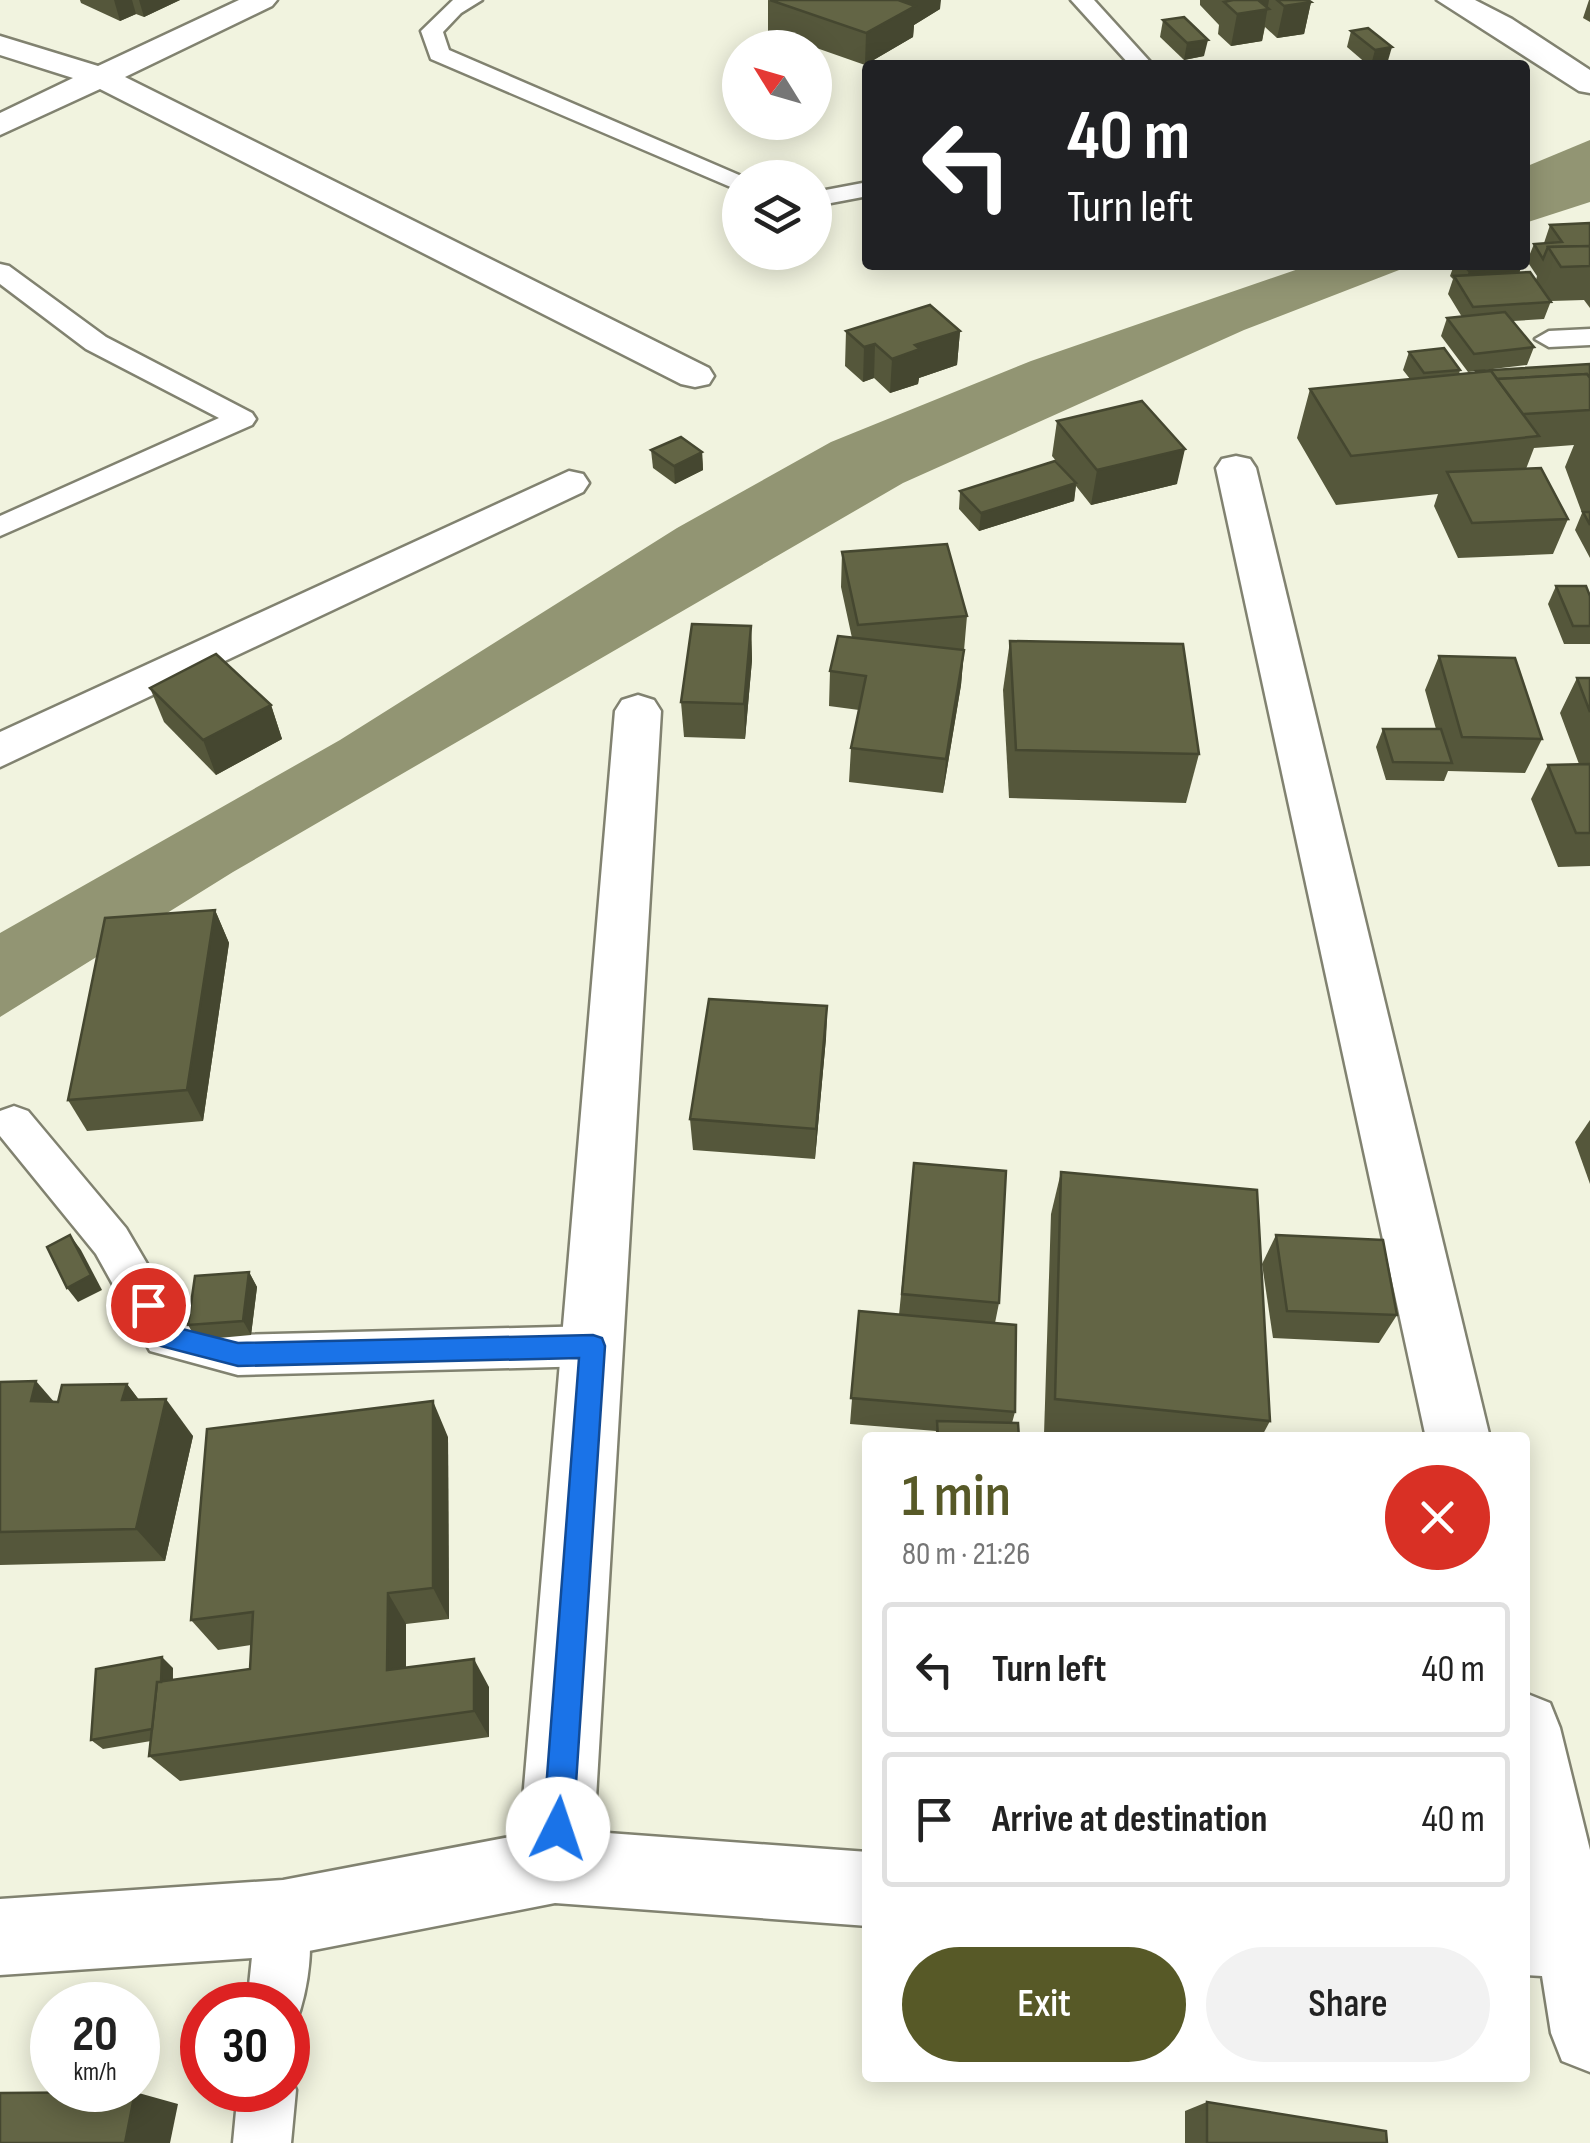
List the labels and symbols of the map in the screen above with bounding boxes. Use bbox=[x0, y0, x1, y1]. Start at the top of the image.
north arrow bbox=[722, 30, 832, 140]
pin bbox=[106, 1263, 191, 1348]
position arrow bbox=[506, 1777, 610, 1881]
speed limit sign: 30 bbox=[180, 1982, 310, 2112]

